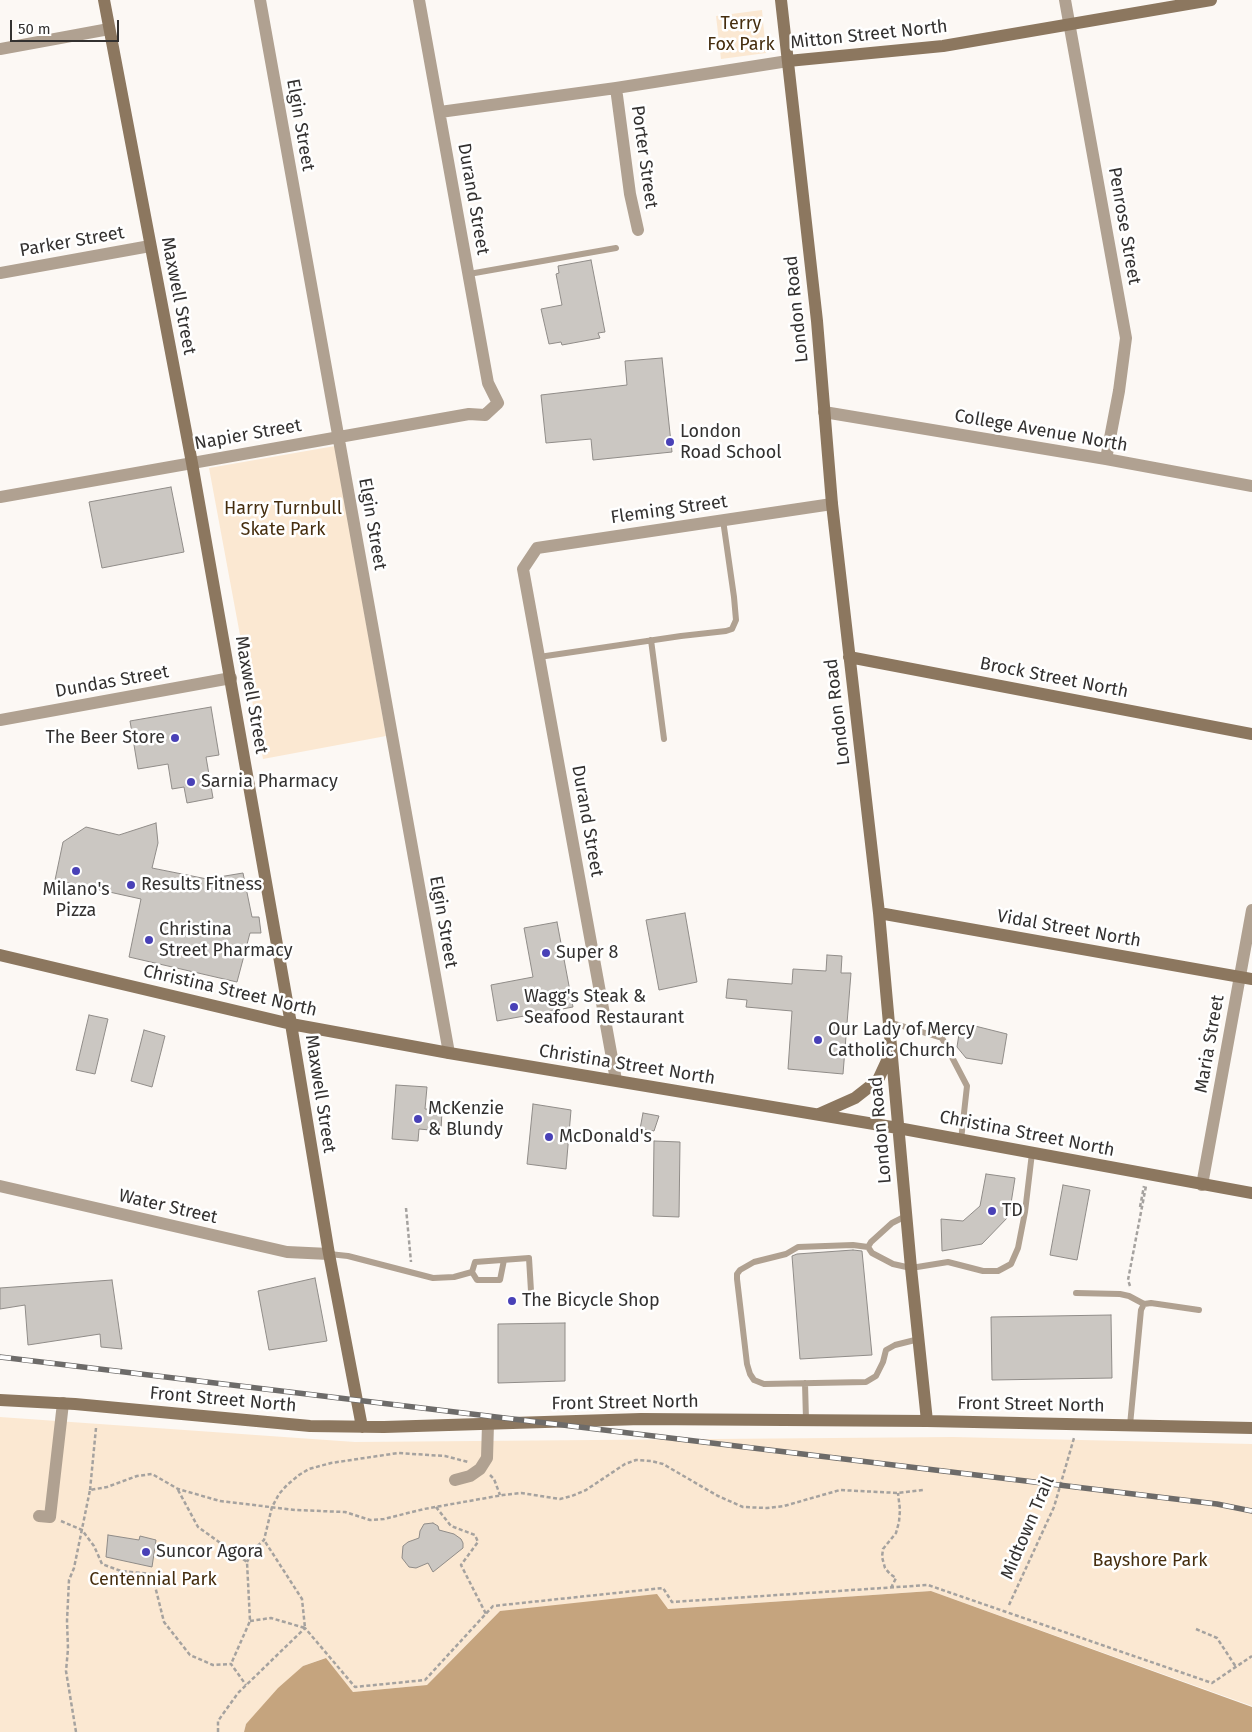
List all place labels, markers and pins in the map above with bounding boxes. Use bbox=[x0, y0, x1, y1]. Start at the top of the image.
place label: London Road School bbox=[680, 421, 782, 464]
marker: London Road School bbox=[664, 436, 676, 448]
place label: The Beer Store bbox=[46, 727, 165, 749]
marker: The Beer Store bbox=[169, 732, 181, 744]
place label: Sarnia Pharmacy bbox=[201, 771, 338, 793]
marker: Sarnia Pharmacy bbox=[185, 776, 197, 788]
marker: Milano's Pizza bbox=[70, 865, 82, 877]
place label: Results Fitness bbox=[141, 874, 262, 896]
place label: Milano's Pizza bbox=[42, 879, 110, 922]
marker: Results Fitness bbox=[125, 879, 137, 891]
place label: Christina Street Pharmacy bbox=[159, 919, 293, 962]
marker: Christina Street Pharmacy bbox=[143, 934, 155, 946]
place label: Super 8 bbox=[556, 942, 618, 964]
marker: Super 8 bbox=[540, 947, 552, 959]
place label: Wagg's Steak & Seafood Restaurant bbox=[524, 986, 684, 1028]
marker: Wagg's Steak & Seafood Restaurant bbox=[508, 1001, 520, 1013]
place label: Our Lady of Mercy Catholic Church bbox=[828, 1019, 975, 1062]
marker: Our Lady of Mercy Catholic Church bbox=[812, 1034, 824, 1046]
place label: McKenzie & Blundy bbox=[428, 1098, 504, 1140]
marker: McKenzie & Blundy bbox=[412, 1113, 424, 1125]
place label: McDonald's bbox=[559, 1126, 652, 1148]
marker: McDonald's bbox=[543, 1131, 555, 1143]
place label: TD bbox=[1002, 1200, 1023, 1222]
marker: TD bbox=[986, 1205, 998, 1217]
place label: The Bicycle Shop bbox=[522, 1290, 660, 1312]
marker: The Bicycle Shop bbox=[506, 1295, 518, 1307]
place label: Suncor Agora bbox=[156, 1541, 263, 1563]
marker: Suncor Agora bbox=[140, 1546, 152, 1558]

